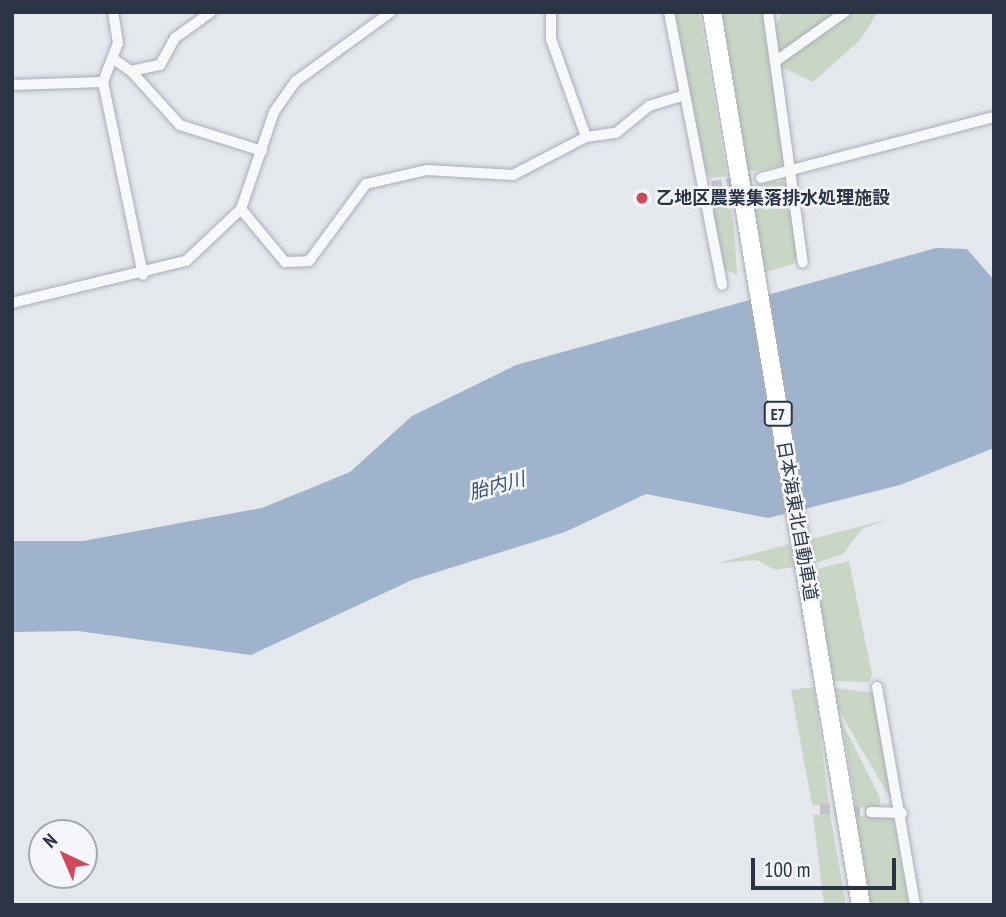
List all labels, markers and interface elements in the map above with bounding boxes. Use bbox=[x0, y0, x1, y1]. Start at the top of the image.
place label: 乙地区農業集落排水処理施設 bbox=[656, 187, 890, 209]
marker: 乙地区農業集落排水処理施設 bbox=[634, 190, 650, 206]
road number: E7 bbox=[762, 402, 794, 426]
street label: 日本海東北自動車道 bbox=[772, 439, 822, 603]
water label: 胎内川 bbox=[467, 468, 527, 504]
north arrow bbox=[28, 819, 98, 889]
text: N bbox=[38, 828, 62, 853]
scale bar bbox=[754, 844, 899, 888]
text: 100 m bbox=[764, 856, 810, 883]

